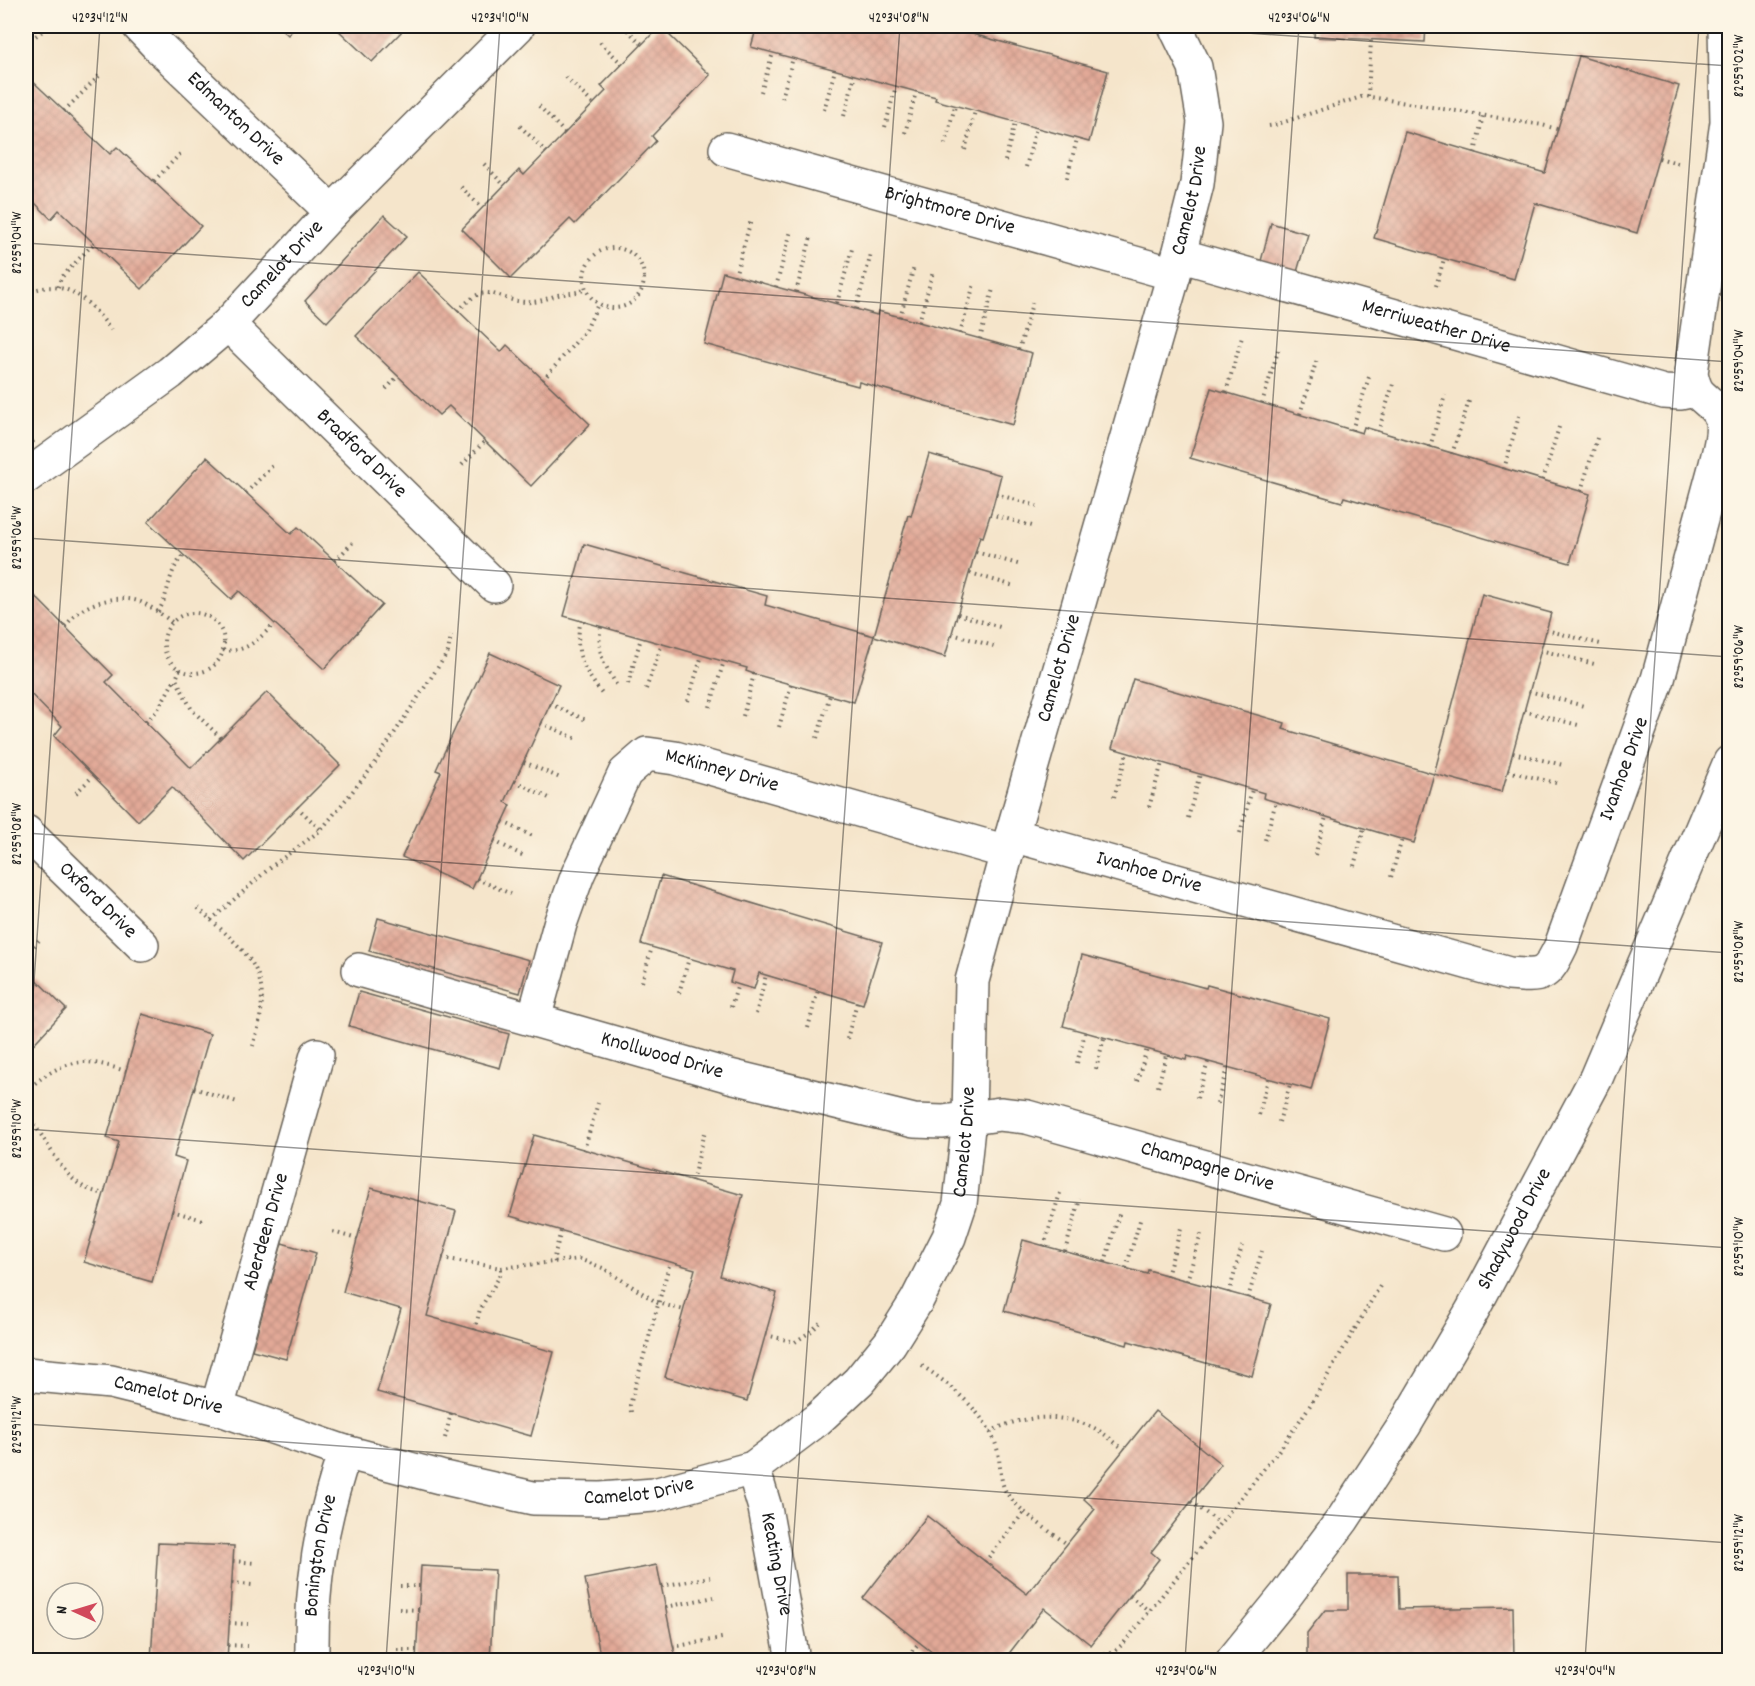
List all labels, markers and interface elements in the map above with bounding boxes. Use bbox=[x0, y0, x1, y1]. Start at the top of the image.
text: 42°34'12"N bbox=[72, 8, 128, 30]
text: 42°34'10"N bbox=[471, 8, 529, 30]
text: 42°34'08"N bbox=[869, 8, 929, 30]
text: 42°34'06"N bbox=[1268, 8, 1330, 30]
text: 82°59'02"W bbox=[1729, 34, 1751, 97]
street label: Edmanton Drive bbox=[179, 65, 291, 174]
street label: Camelot Drive bbox=[1164, 144, 1216, 259]
street label: Brightmore Drive bbox=[881, 179, 1018, 244]
text: 82°59'04"W bbox=[7, 211, 29, 274]
street label: Camelot Drive bbox=[234, 214, 332, 316]
street label: Merriweather Drive bbox=[1358, 292, 1514, 363]
text: 82°59'04"W bbox=[1729, 329, 1751, 392]
street label: Bradford Drive bbox=[308, 403, 413, 506]
text: 82°59'06"W bbox=[7, 506, 29, 570]
street label: Camelot Drive bbox=[1030, 611, 1090, 726]
text: 82°59'06"W bbox=[1729, 625, 1751, 689]
street label: Ivanhoe Drive bbox=[1593, 713, 1658, 825]
street label: McKinney Drive bbox=[663, 742, 782, 802]
text: 82°59'08"W bbox=[7, 802, 29, 865]
street label: Ivanhoe Drive bbox=[1093, 844, 1205, 902]
street label: Oxford Drive bbox=[51, 856, 143, 947]
text: 82°59'08"W bbox=[1729, 920, 1751, 983]
street label: Knollwood Drive bbox=[597, 1025, 727, 1088]
street label: Camelot Drive bbox=[946, 1086, 985, 1199]
text: 82°59'10"W bbox=[7, 1099, 29, 1159]
street label: Champagne Drive bbox=[1137, 1135, 1277, 1201]
street label: Shadywood Drive bbox=[1471, 1163, 1560, 1296]
street label: Aberdeen Drive bbox=[236, 1170, 298, 1294]
text: 82°59'10"W bbox=[1729, 1217, 1751, 1277]
street label: Camelot Drive bbox=[110, 1368, 227, 1424]
text: 82°59'12"W bbox=[7, 1396, 29, 1454]
street label: Camelot Drive bbox=[584, 1470, 698, 1514]
street label: Bonington Drive bbox=[298, 1491, 346, 1618]
street label: Keating Drive bbox=[751, 1510, 800, 1618]
text: 82°59'12"W bbox=[1729, 1514, 1751, 1572]
north arrow bbox=[45, 1581, 105, 1641]
text: N bbox=[51, 1605, 74, 1615]
text: 42°34'10"N bbox=[357, 1661, 415, 1683]
text: 42°34'08"N bbox=[756, 1661, 816, 1683]
text: 42°34'06"N bbox=[1155, 1661, 1217, 1683]
text: 42°34'04"N bbox=[1555, 1661, 1615, 1683]

